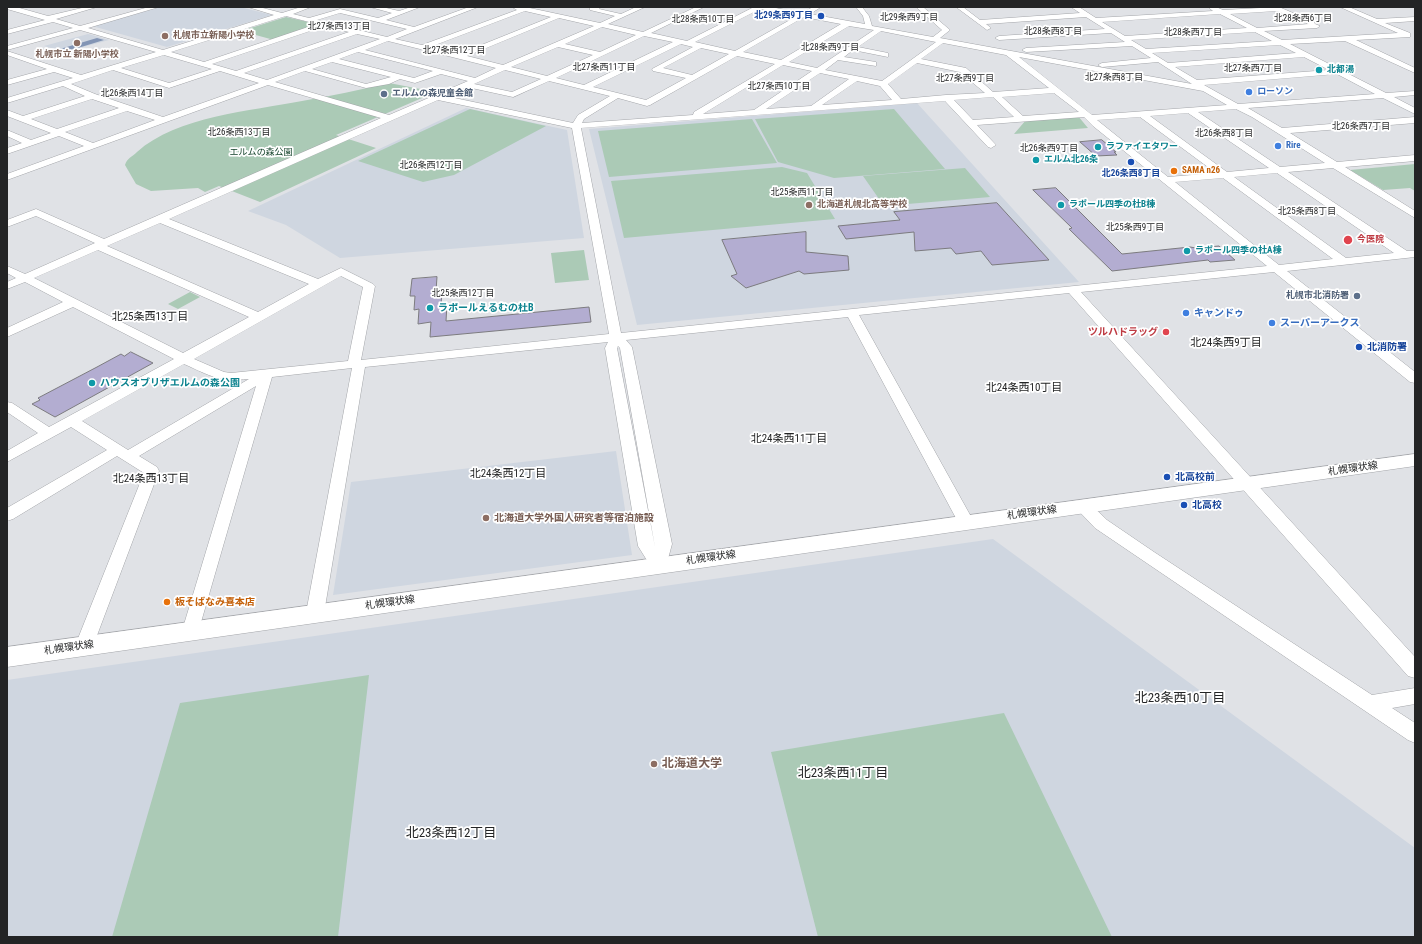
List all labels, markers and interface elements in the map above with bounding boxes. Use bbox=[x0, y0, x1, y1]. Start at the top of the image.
place label: 北29条西9丁目 bbox=[754, 11, 813, 21]
marker: 北29条西9丁目 bbox=[816, 11, 826, 21]
district label: 北29条西9丁目 bbox=[880, 13, 938, 23]
district label: 北28条西6丁目 bbox=[1274, 14, 1332, 24]
district label: 北28条西10丁目 bbox=[672, 15, 734, 25]
district label: 北27条西13丁目 bbox=[308, 22, 370, 32]
district label: 北28条西8丁目 bbox=[1024, 27, 1082, 37]
district label: 北28条西7丁目 bbox=[1164, 28, 1222, 38]
marker: 札幌市立新陽小学校 bbox=[160, 31, 170, 41]
place label: 札幌市立新陽小学校 bbox=[173, 31, 254, 41]
marker: 札幌市立 新陽小学校 bbox=[72, 38, 82, 48]
district label: 北28条西9丁目 bbox=[801, 43, 859, 53]
district label: 北27条西12丁目 bbox=[423, 46, 485, 56]
place label: 札幌市立 新陽小学校 bbox=[35, 50, 119, 60]
district label: 北27条西11丁目 bbox=[573, 63, 635, 73]
district label: 北27条西7丁目 bbox=[1224, 64, 1282, 74]
marker: 北都湯 bbox=[1314, 65, 1324, 75]
place label: 北都湯 bbox=[1327, 65, 1354, 75]
district label: 北27条西8丁目 bbox=[1085, 73, 1143, 83]
district label: 北27条西9丁目 bbox=[936, 74, 994, 84]
district label: 北27条西10丁目 bbox=[748, 82, 810, 92]
marker: ローソン bbox=[1244, 87, 1254, 97]
place label: ローソン bbox=[1257, 87, 1293, 97]
district label: 北26条西14丁目 bbox=[101, 89, 163, 99]
marker: エルムの森児童会館 bbox=[379, 89, 389, 99]
place label: エルムの森児童会館 bbox=[392, 89, 473, 99]
district label: 北26条西7丁目 bbox=[1332, 122, 1390, 132]
district label: 北26条西13丁目 bbox=[208, 128, 270, 138]
district label: 北26条西8丁目 bbox=[1195, 129, 1253, 139]
marker: Rire bbox=[1273, 141, 1283, 151]
place label: Rire bbox=[1286, 141, 1300, 151]
marker: ラファイエタワー bbox=[1093, 142, 1103, 152]
place label: ラファイエタワー bbox=[1106, 142, 1178, 152]
district label: 北26条西9丁目 bbox=[1020, 144, 1078, 154]
park label: エルムの森公園 bbox=[230, 148, 292, 158]
marker: エルム北26条 bbox=[1031, 155, 1041, 165]
place label: エルム北26条 bbox=[1044, 155, 1098, 165]
marker: 北26条西8丁目 bbox=[1126, 157, 1136, 167]
district label: 北26条西12丁目 bbox=[400, 161, 462, 171]
marker: SAMA n26 bbox=[1169, 166, 1179, 176]
place label: SAMA n26 bbox=[1182, 166, 1220, 176]
place label: 北26条西8丁目 bbox=[1102, 169, 1160, 179]
district label: 北25条西11丁目 bbox=[771, 188, 833, 198]
marker: 北海道札幌北高等学校 bbox=[804, 200, 814, 210]
place label: 北海道札幌北高等学校 bbox=[817, 200, 907, 210]
marker: ラポール四季の杜B棟 bbox=[1056, 200, 1066, 210]
place label: ラポール四季の杜B棟 bbox=[1069, 200, 1155, 210]
district label: 北25条西8丁目 bbox=[1278, 207, 1336, 217]
district label: 北25条西9丁目 bbox=[1106, 223, 1164, 233]
marker: 今医院 bbox=[1342, 234, 1354, 246]
place label: 今医院 bbox=[1357, 235, 1384, 245]
marker: ラポール四季の杜A棟 bbox=[1182, 246, 1192, 256]
place label: ラポール四季の杜A棟 bbox=[1195, 246, 1281, 256]
district label: 北25条西12丁目 bbox=[432, 289, 494, 299]
place label: 札幌市北消防署 bbox=[1286, 291, 1349, 301]
marker: 札幌市北消防署 bbox=[1352, 291, 1362, 301]
place label: ラポールえるむの杜B bbox=[438, 302, 534, 314]
marker: ラポールえるむの杜B bbox=[425, 303, 435, 313]
place label: キャンドゥ bbox=[1194, 307, 1244, 319]
marker: キャンドゥ bbox=[1181, 308, 1191, 318]
district label: 北25条西13丁目 bbox=[112, 310, 188, 324]
place label: スーパーアークス bbox=[1280, 317, 1359, 329]
marker: スーパーアークス bbox=[1267, 318, 1277, 328]
place label: ツルハドラッグ bbox=[1088, 326, 1158, 338]
marker: ツルハドラッグ bbox=[1161, 327, 1171, 337]
district label: 北24条西9丁目 bbox=[1190, 336, 1262, 350]
place label: 北消防署 bbox=[1367, 341, 1407, 353]
marker: 北消防署 bbox=[1354, 342, 1364, 352]
place label: ハウスオブリザエルムの森公園 bbox=[100, 377, 240, 389]
marker: ハウスオブリザエルムの森公園 bbox=[87, 378, 97, 388]
district label: 北24条西10丁目 bbox=[986, 381, 1062, 395]
district label: 北24条西11丁目 bbox=[751, 432, 827, 446]
street label: 札幌環状線 bbox=[1327, 460, 1379, 478]
district label: 北24条西12丁目 bbox=[470, 467, 546, 481]
place label: 北高校前 bbox=[1175, 471, 1215, 483]
district label: 北24条西13丁目 bbox=[113, 472, 189, 486]
marker: 北高校前 bbox=[1162, 472, 1172, 482]
place label: 北高校 bbox=[1192, 499, 1222, 511]
marker: 北高校 bbox=[1179, 500, 1189, 510]
street label: 札幌環状線 bbox=[1006, 504, 1058, 522]
place label: 北海道大学外国人研究者等宿泊施設 bbox=[494, 512, 654, 524]
marker: 北海道大学外国人研究者等宿泊施設 bbox=[481, 513, 491, 523]
street label: 札幌環状線 bbox=[685, 549, 737, 567]
street label: 札幌環状線 bbox=[364, 594, 416, 612]
place label: 板そばなみ喜本店 bbox=[175, 596, 255, 608]
marker: 板そばなみ喜本店 bbox=[162, 597, 172, 607]
street label: 札幌環状線 bbox=[43, 639, 95, 657]
district label: 北23条西10丁目 bbox=[1135, 691, 1225, 707]
place label: 北海道大学 bbox=[662, 757, 722, 771]
marker: 北海道大学 bbox=[649, 759, 659, 769]
district label: 北23条西11丁目 bbox=[798, 766, 888, 782]
district label: 北23条西12丁目 bbox=[406, 826, 496, 842]

